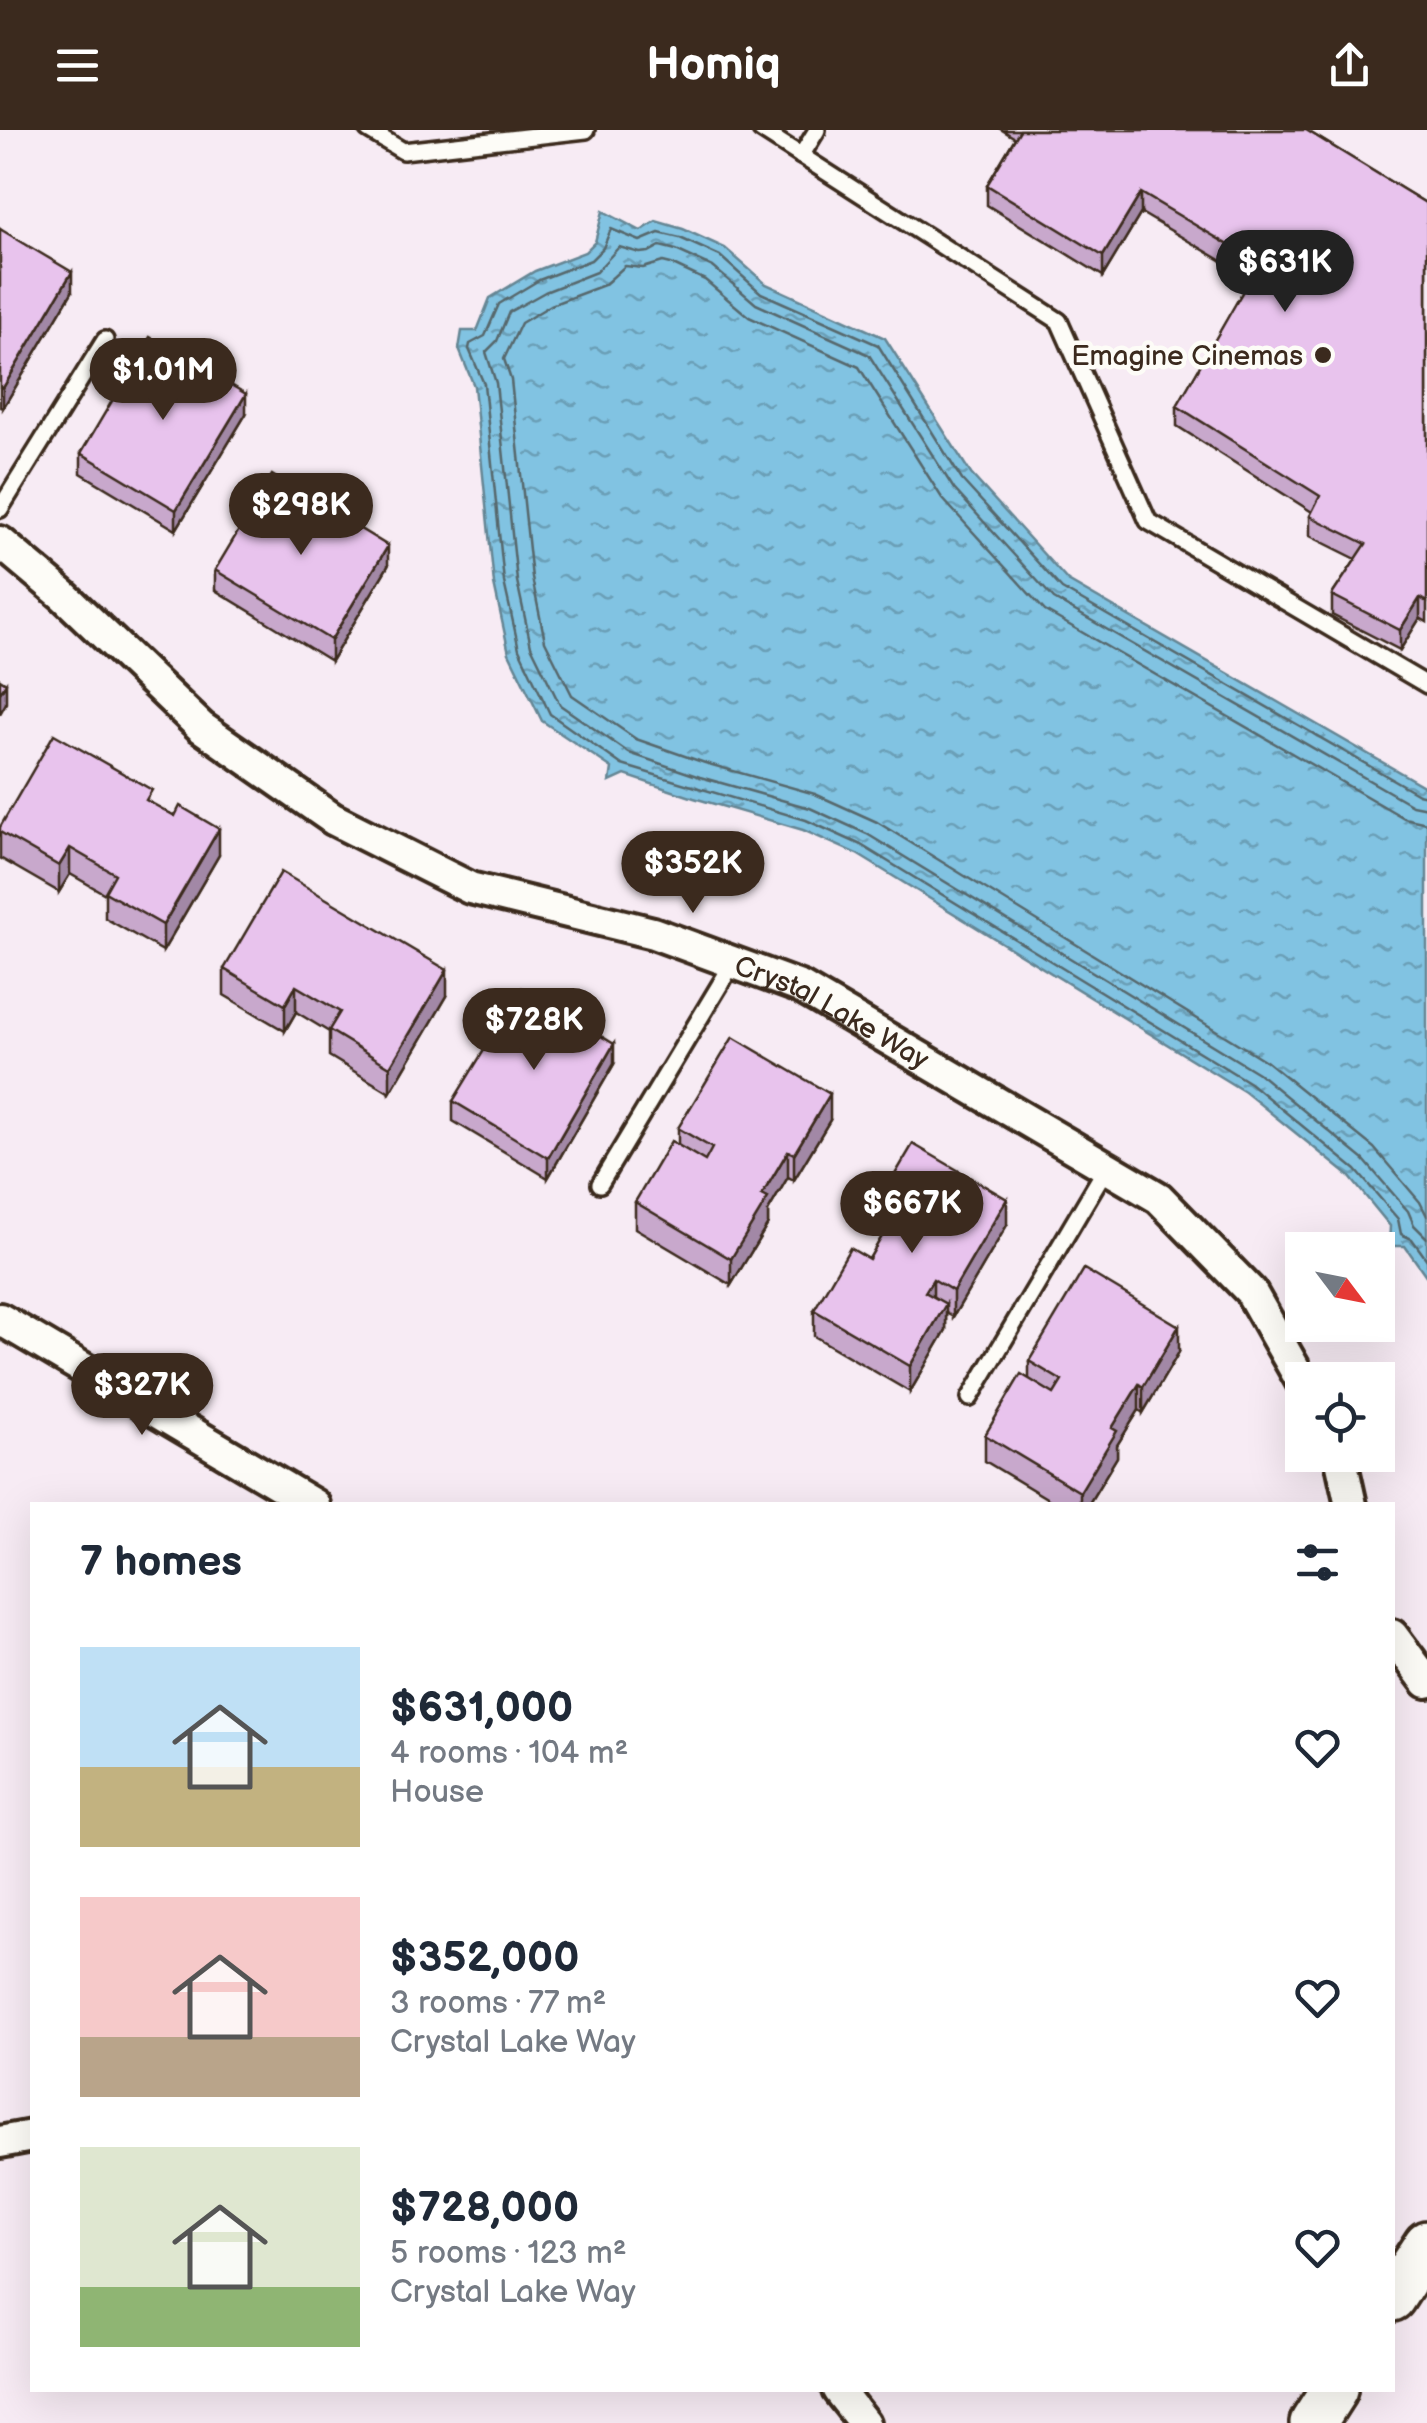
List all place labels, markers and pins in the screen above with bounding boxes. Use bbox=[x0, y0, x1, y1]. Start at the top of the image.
pin: $631K bbox=[1215, 230, 1355, 315]
pin: $1.01M bbox=[82, 338, 244, 423]
place label: Emagine Cinemas bbox=[1071, 340, 1303, 373]
marker: Emagine Cinemas bbox=[1312, 344, 1334, 366]
pin: $298K bbox=[231, 473, 371, 558]
pin: $352K bbox=[623, 831, 763, 916]
pin: $728K bbox=[464, 988, 604, 1073]
pin: $667K bbox=[842, 1171, 982, 1256]
pin: $327K bbox=[72, 1353, 212, 1438]

